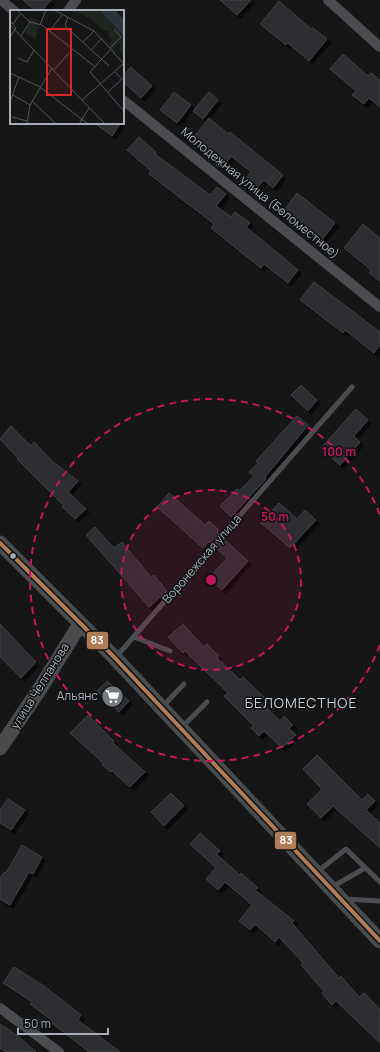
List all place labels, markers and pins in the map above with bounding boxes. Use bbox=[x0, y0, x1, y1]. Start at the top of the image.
unlabelled marker bbox=[8, 551, 18, 561]
centre of rings bbox=[204, 573, 218, 587]
supermarket icon: Альянс bbox=[100, 683, 126, 709]
place label: Альянс bbox=[57, 687, 98, 704]

